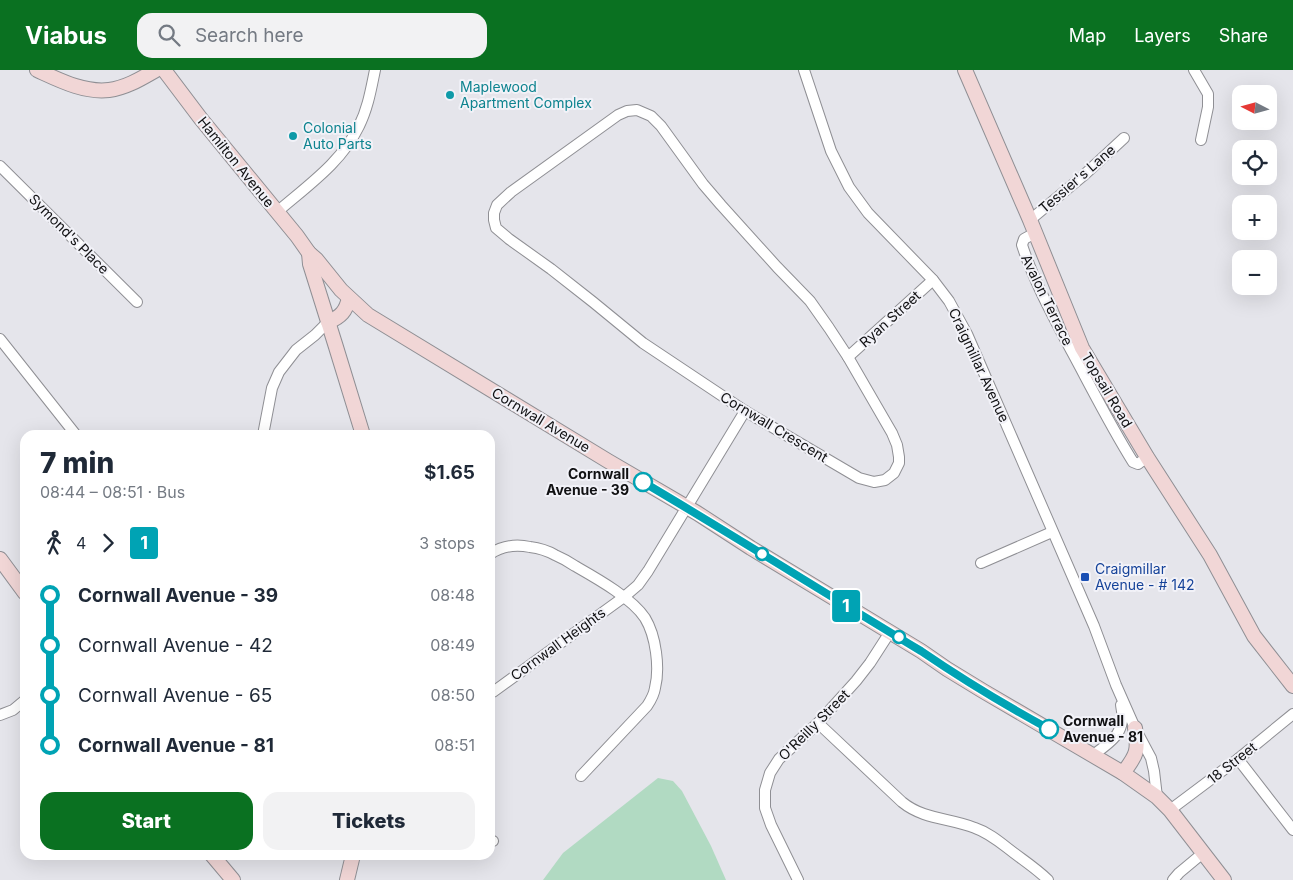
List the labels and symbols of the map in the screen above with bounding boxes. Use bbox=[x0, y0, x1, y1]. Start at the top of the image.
place label: Maplewood Apartment Complex bbox=[460, 78, 592, 111]
north arrow bbox=[1232, 85, 1278, 130]
marker: Maplewood Apartment Complex bbox=[444, 89, 456, 101]
street label: Hamilton Avenue bbox=[195, 113, 278, 210]
place label: Colonial Auto Parts bbox=[303, 119, 372, 152]
marker: Colonial Auto Parts bbox=[287, 130, 299, 142]
street label: Tessier's Lane bbox=[1035, 141, 1118, 216]
street label: Symond's Place bbox=[26, 190, 113, 277]
street label: Avalon Terrace bbox=[1018, 251, 1077, 348]
street label: Ryan Street bbox=[856, 286, 924, 351]
street label: Craigmillar Avenue bbox=[946, 305, 1013, 425]
street label: Topsail Road bbox=[1078, 349, 1137, 430]
street label: Cornwall Avenue bbox=[489, 384, 593, 456]
street label: Cornwall Crescent bbox=[717, 388, 831, 466]
place label: Cornwall Avenue - 39 bbox=[546, 465, 629, 498]
marker: Cornwall Avenue - 39 bbox=[633, 472, 653, 492]
unlabelled marker bbox=[755, 547, 769, 561]
place label: Craigmillar Avenue - # 142 bbox=[1095, 560, 1195, 593]
marker: Craigmillar Avenue - # 142 bbox=[1079, 571, 1091, 583]
line badge: 1 bbox=[830, 590, 862, 622]
street label: Cornwall Heights bbox=[507, 603, 608, 684]
unlabelled marker bbox=[892, 630, 906, 644]
street label: O'Reilly Street bbox=[775, 685, 853, 764]
place label: Cornwall Avenue - 81 bbox=[1063, 712, 1143, 745]
marker: Cornwall Avenue - 81 bbox=[1039, 719, 1059, 739]
street label: 18 Street bbox=[1204, 738, 1260, 787]

